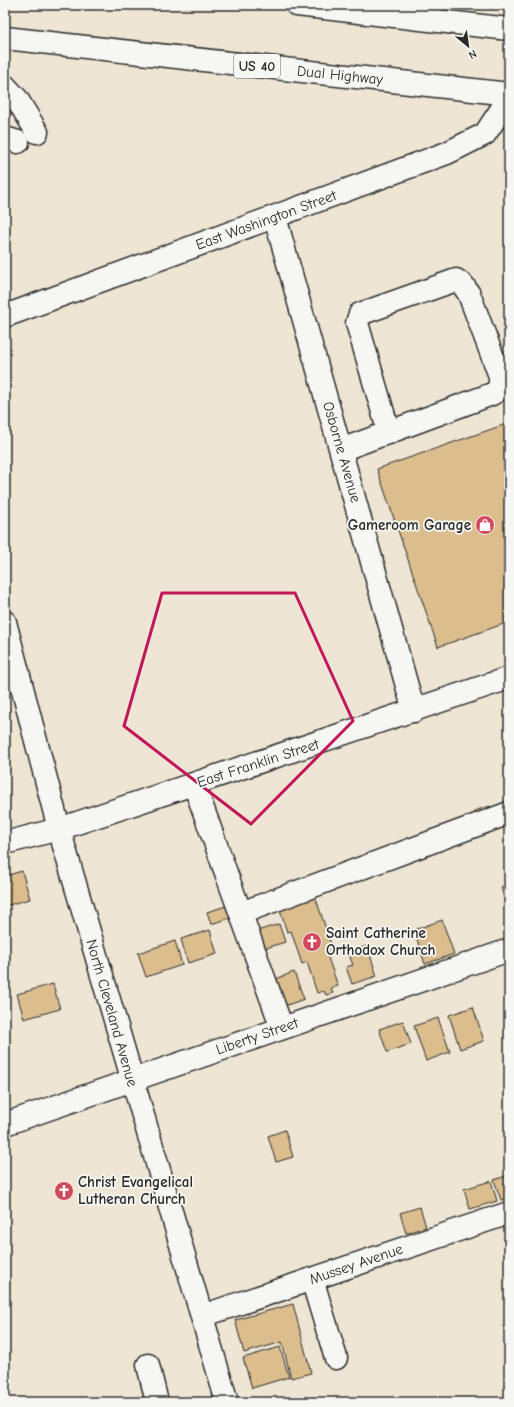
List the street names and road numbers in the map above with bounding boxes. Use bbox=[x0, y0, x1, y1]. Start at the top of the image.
road number: US 40 bbox=[234, 54, 280, 78]
street label: Dual Highway bbox=[296, 62, 384, 89]
street label: East Washington Street bbox=[193, 186, 340, 254]
street label: Osborne Avenue bbox=[319, 399, 365, 505]
street label: East Franklin Street bbox=[195, 735, 322, 791]
street label: North Cleveland Avenue bbox=[82, 937, 142, 1089]
street label: Liberty Street bbox=[213, 1013, 301, 1059]
street label: Mussey Avenue bbox=[307, 1239, 406, 1288]

